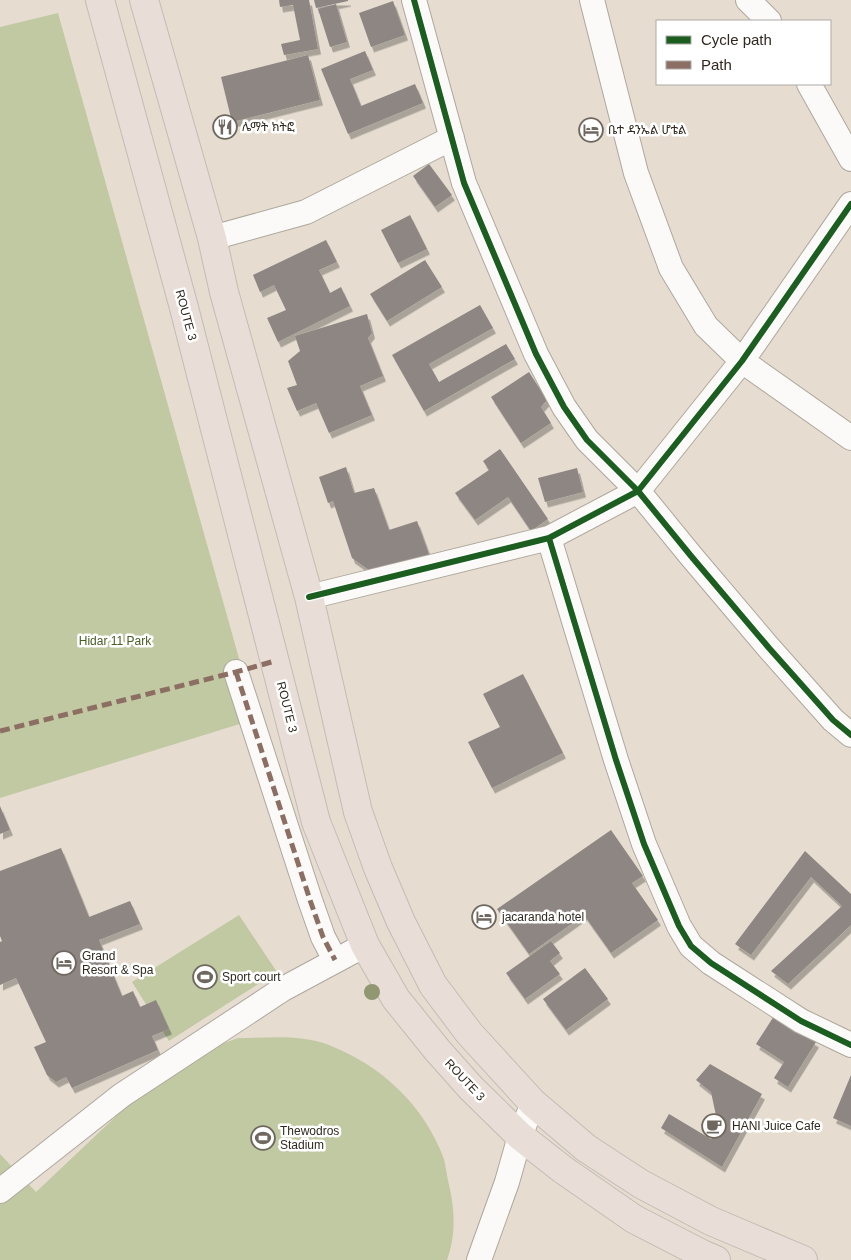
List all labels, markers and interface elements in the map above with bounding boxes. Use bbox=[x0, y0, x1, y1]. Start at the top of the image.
legend bbox=[656, 20, 831, 85]
text: Cycle path bbox=[701, 31, 772, 48]
text: Path bbox=[701, 56, 732, 73]
restaurant icon: ሌማት ክትፎ bbox=[212, 114, 238, 140]
hotel icon: ቤተ ዳንኤል ሆቴል bbox=[578, 117, 604, 143]
place label: ሌማት ክትፎ bbox=[242, 120, 295, 134]
place label: ቤተ ዳንኤል ሆቴል bbox=[608, 123, 686, 137]
street label: ROUTE 3 bbox=[173, 288, 200, 342]
park label: Hidar 11 Park bbox=[79, 634, 152, 648]
street label: ROUTE 3 bbox=[274, 680, 300, 734]
hotel icon: jacaranda hotel bbox=[471, 904, 497, 930]
place label: jacaranda hotel bbox=[501, 910, 584, 924]
place label: Grand Resort & Spa bbox=[82, 949, 154, 977]
hotel icon: Grand Resort & Spa bbox=[51, 950, 77, 976]
sports icon: Sport court bbox=[192, 964, 218, 990]
place label: Sport court bbox=[222, 970, 281, 984]
street label: ROUTE 3 bbox=[442, 1056, 488, 1104]
cafe icon: HANI Juice Cafe bbox=[701, 1113, 727, 1139]
place label: HANI Juice Cafe bbox=[732, 1119, 821, 1133]
place label: Thewodros Stadium bbox=[280, 1124, 339, 1152]
sports icon: Thewodros Stadium bbox=[250, 1125, 276, 1151]

